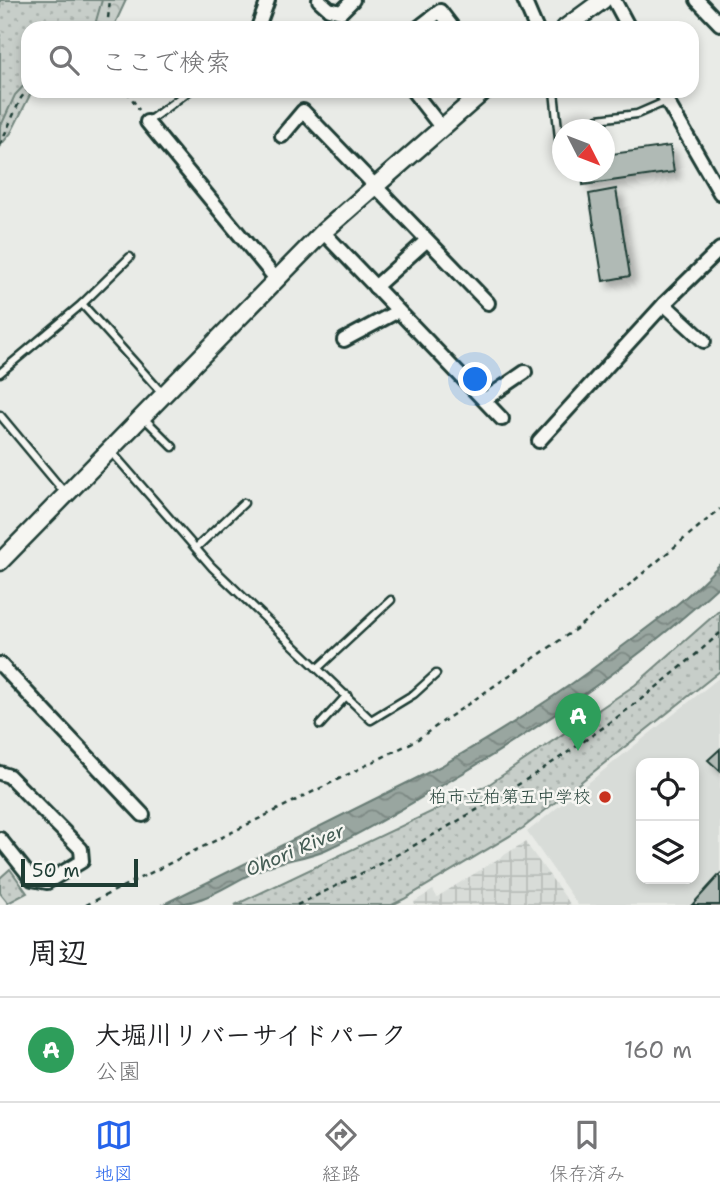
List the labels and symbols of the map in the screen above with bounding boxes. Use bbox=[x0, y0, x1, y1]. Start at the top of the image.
north arrow bbox=[552, 119, 615, 182]
your location bbox=[458, 362, 492, 396]
pin: A bbox=[555, 693, 601, 751]
place label: 柏市立柏第五中学校 bbox=[429, 785, 591, 809]
marker: 柏市立柏第五中学校 bbox=[597, 789, 613, 805]
water label: Ohori River bbox=[242, 818, 349, 882]
scale bar bbox=[21, 856, 138, 888]

